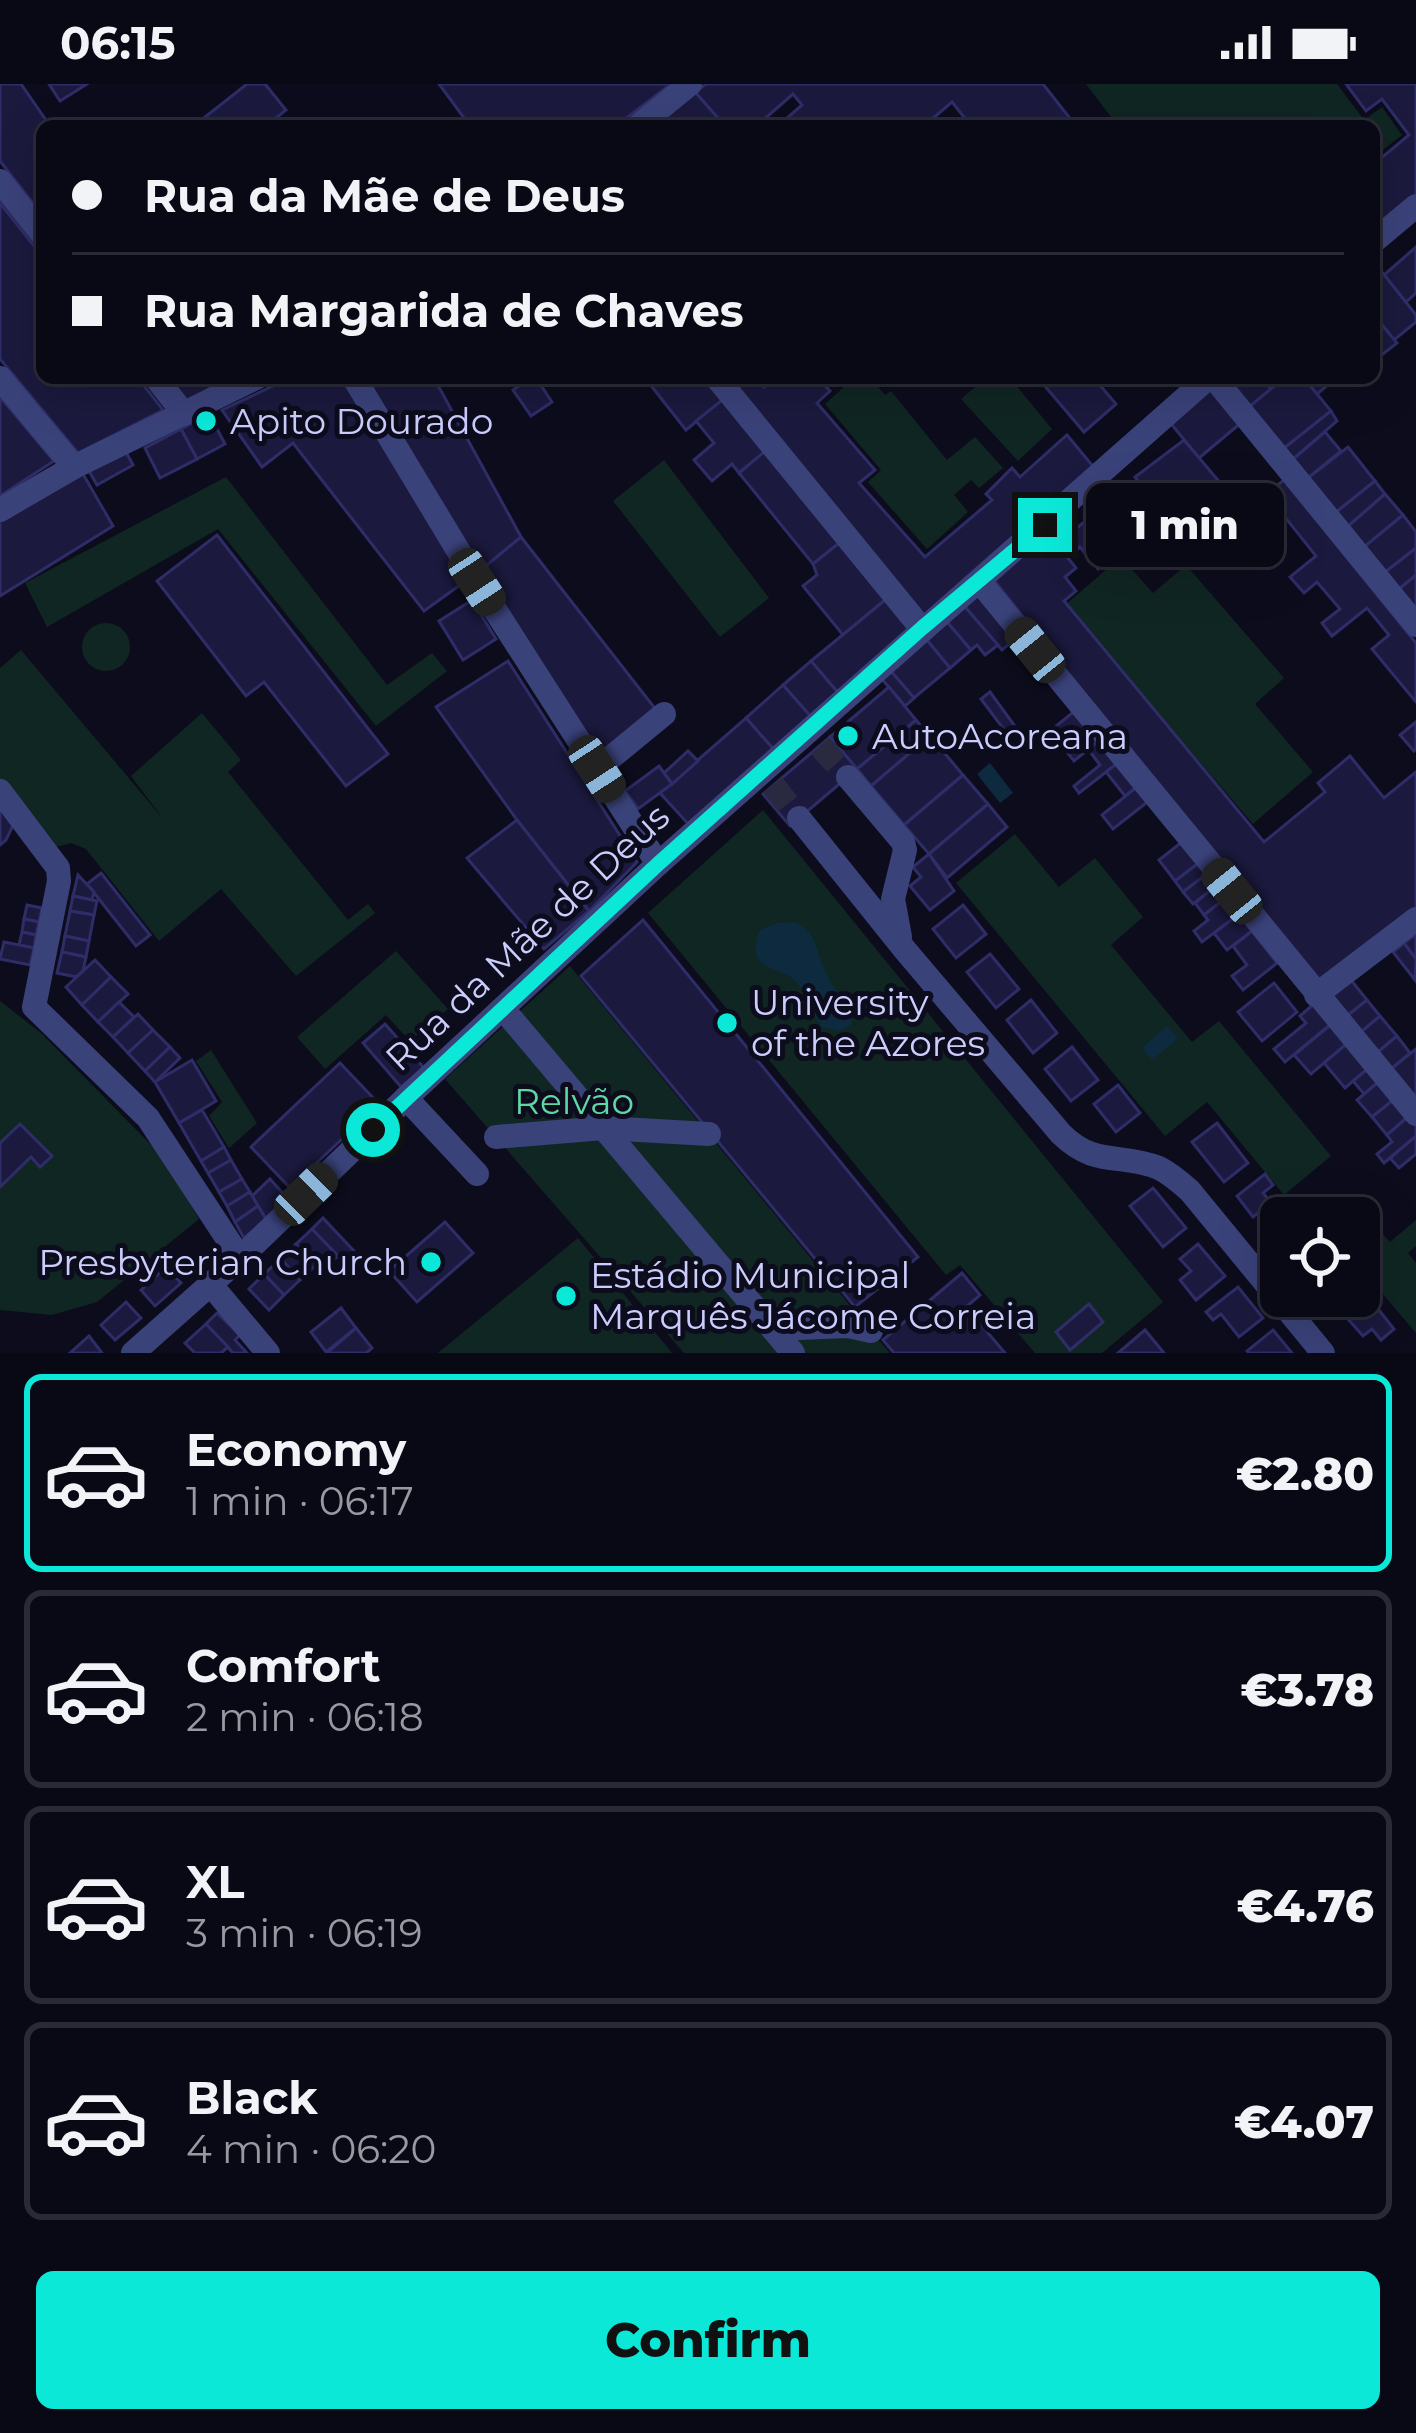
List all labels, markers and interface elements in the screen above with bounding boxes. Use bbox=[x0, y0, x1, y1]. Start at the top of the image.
text: 06:15 bbox=[60, 15, 175, 70]
text: Rua da Mãe de Deus bbox=[144, 168, 625, 223]
text: Rua Margarida de Chaves bbox=[144, 283, 744, 338]
place label: Apito Dourado bbox=[230, 399, 493, 443]
marker: Apito Dourado bbox=[193, 408, 219, 434]
callout: 1 min bbox=[1087, 483, 1285, 567]
route end bbox=[1018, 498, 1072, 552]
text: 1 min bbox=[1131, 501, 1239, 549]
car bbox=[442, 542, 512, 622]
car bbox=[998, 611, 1072, 689]
place label: AutoAcoreana bbox=[872, 714, 1128, 758]
marker: AutoAcoreana bbox=[835, 723, 861, 749]
car bbox=[562, 729, 632, 809]
street label: Rua da Mãe de Deus bbox=[376, 794, 678, 1080]
car bbox=[1195, 852, 1269, 930]
place label: University of the Azores bbox=[751, 980, 985, 1065]
marker: University of the Azores bbox=[714, 1010, 740, 1036]
park label: Relvão bbox=[514, 1079, 634, 1123]
route start bbox=[346, 1103, 400, 1157]
car bbox=[268, 1156, 344, 1232]
map controls bbox=[1260, 1197, 1380, 1317]
button: locate bbox=[1260, 1197, 1380, 1317]
place label: Presbyterian Church bbox=[38, 1240, 407, 1284]
marker: Presbyterian Church bbox=[418, 1249, 444, 1275]
place label: Estádio Municipal Marquês Jácome Correia bbox=[590, 1253, 1036, 1338]
marker: Estádio Municipal Marquês Jácome Correia bbox=[553, 1283, 579, 1309]
icon: car bbox=[42, 1419, 150, 1527]
text: Economy bbox=[186, 1422, 406, 1477]
text: €2.80 bbox=[1236, 1446, 1374, 1501]
text: 1 min · 06:17 bbox=[186, 1477, 414, 1525]
icon: car bbox=[42, 1635, 150, 1743]
text: Comfort bbox=[186, 1638, 381, 1693]
text: €3.78 bbox=[1240, 1662, 1374, 1717]
text: 2 min · 06:18 bbox=[186, 1693, 424, 1741]
icon: car bbox=[42, 1851, 150, 1959]
text: XL bbox=[186, 1854, 244, 1909]
text: €4.76 bbox=[1236, 1878, 1374, 1933]
text: 3 min · 06:19 bbox=[186, 1909, 422, 1957]
icon: car bbox=[42, 2067, 150, 2175]
text: Black bbox=[186, 2070, 318, 2125]
text: €4.07 bbox=[1234, 2094, 1374, 2149]
text: 4 min · 06:20 bbox=[186, 2125, 436, 2173]
button: Confirm bbox=[36, 2271, 1380, 2409]

